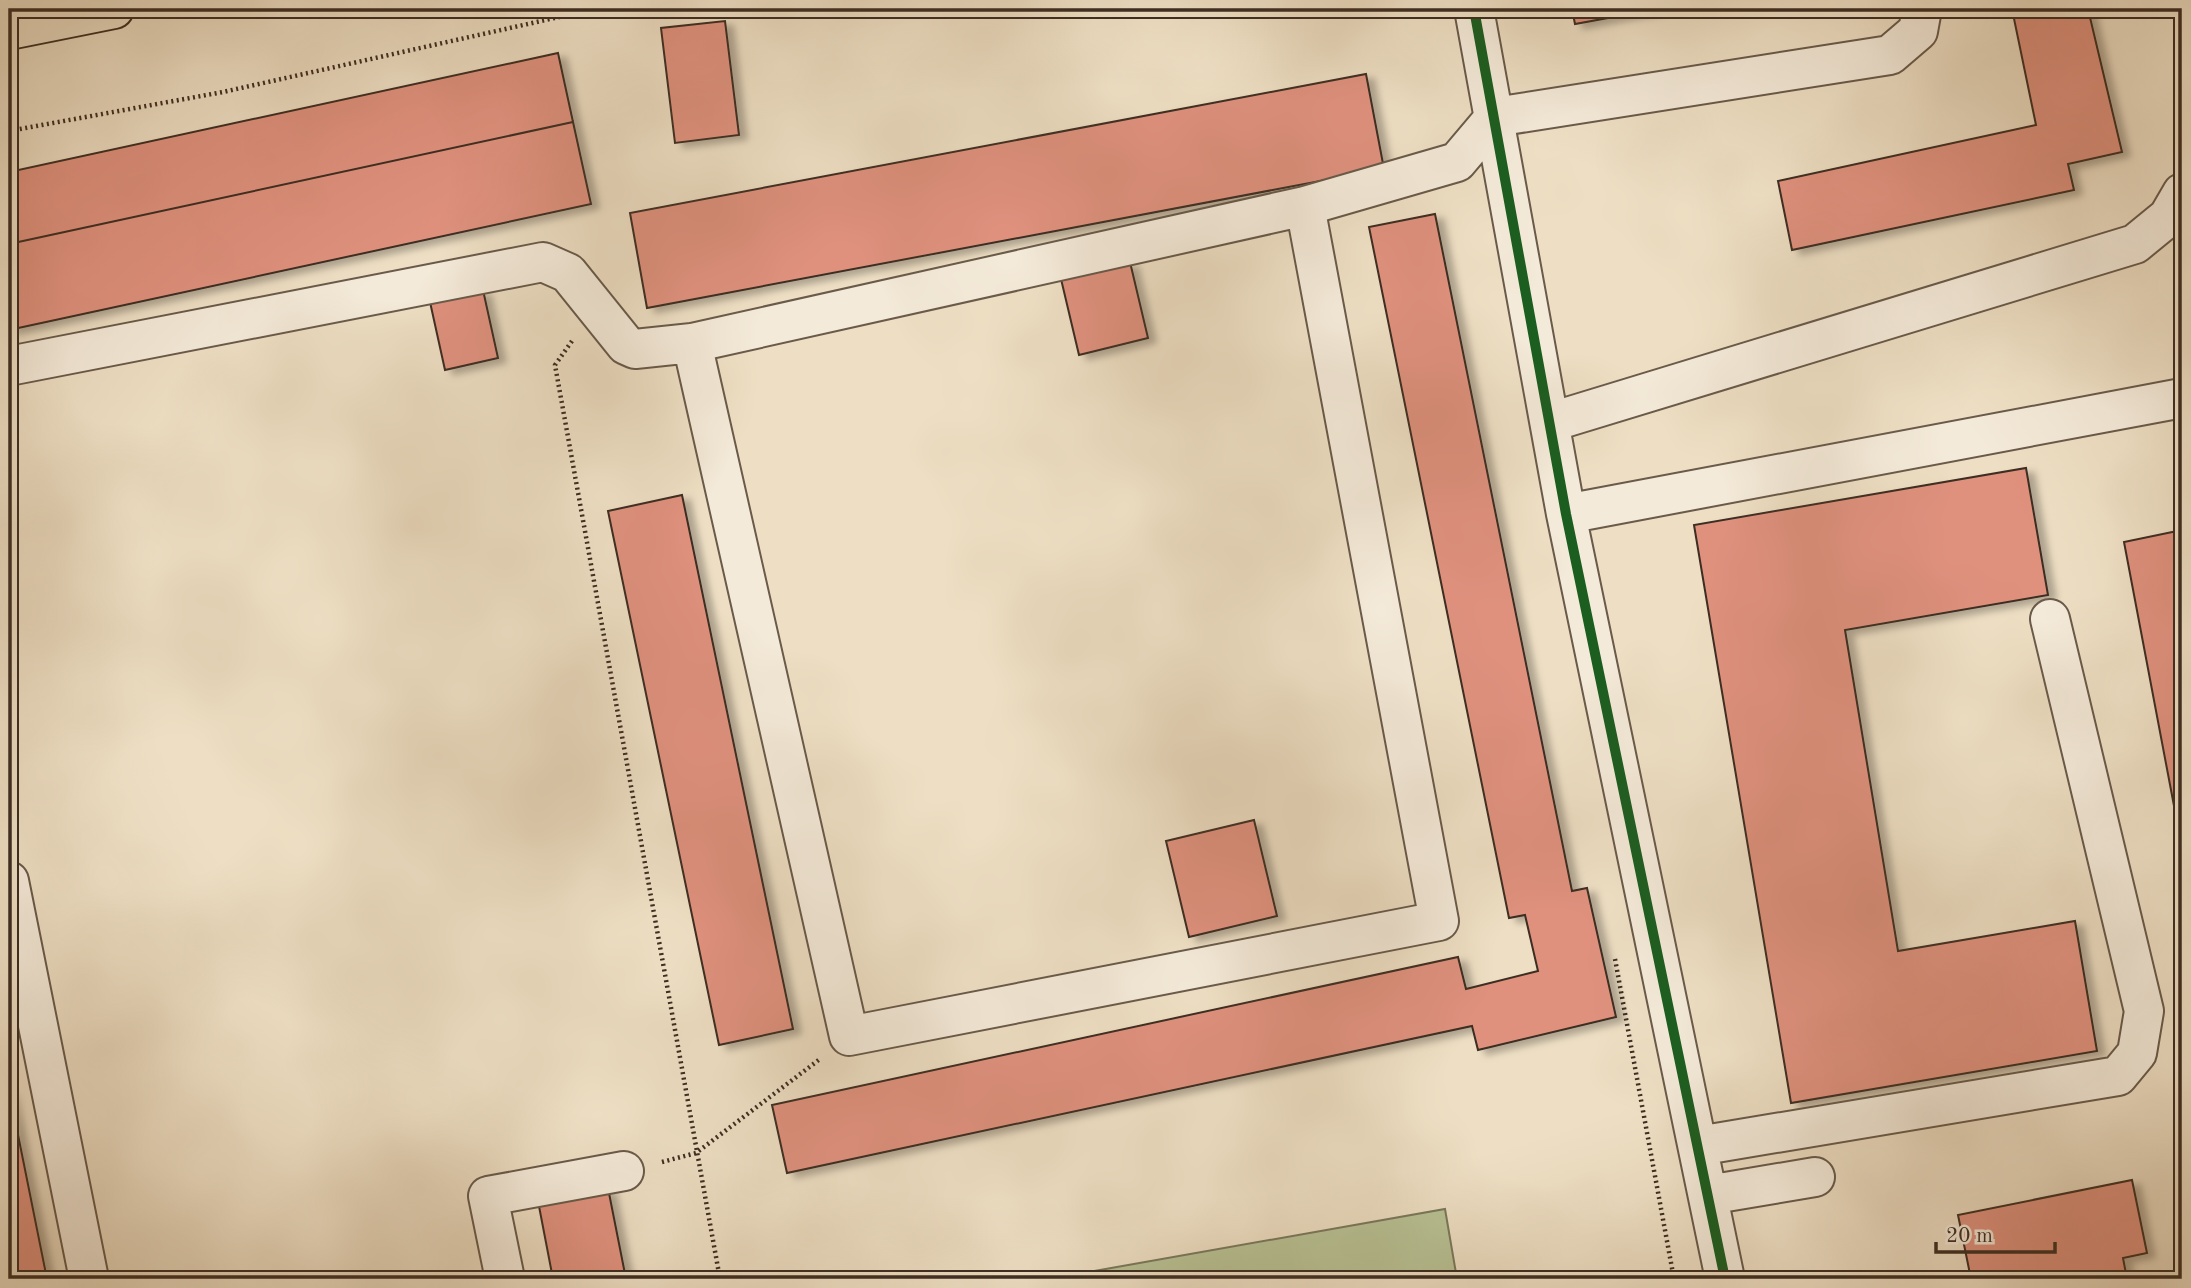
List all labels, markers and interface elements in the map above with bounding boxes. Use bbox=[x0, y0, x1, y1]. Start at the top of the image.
scale bar bbox=[1936, 1211, 2054, 1255]
text: 20 m bbox=[1946, 1226, 1993, 1247]

